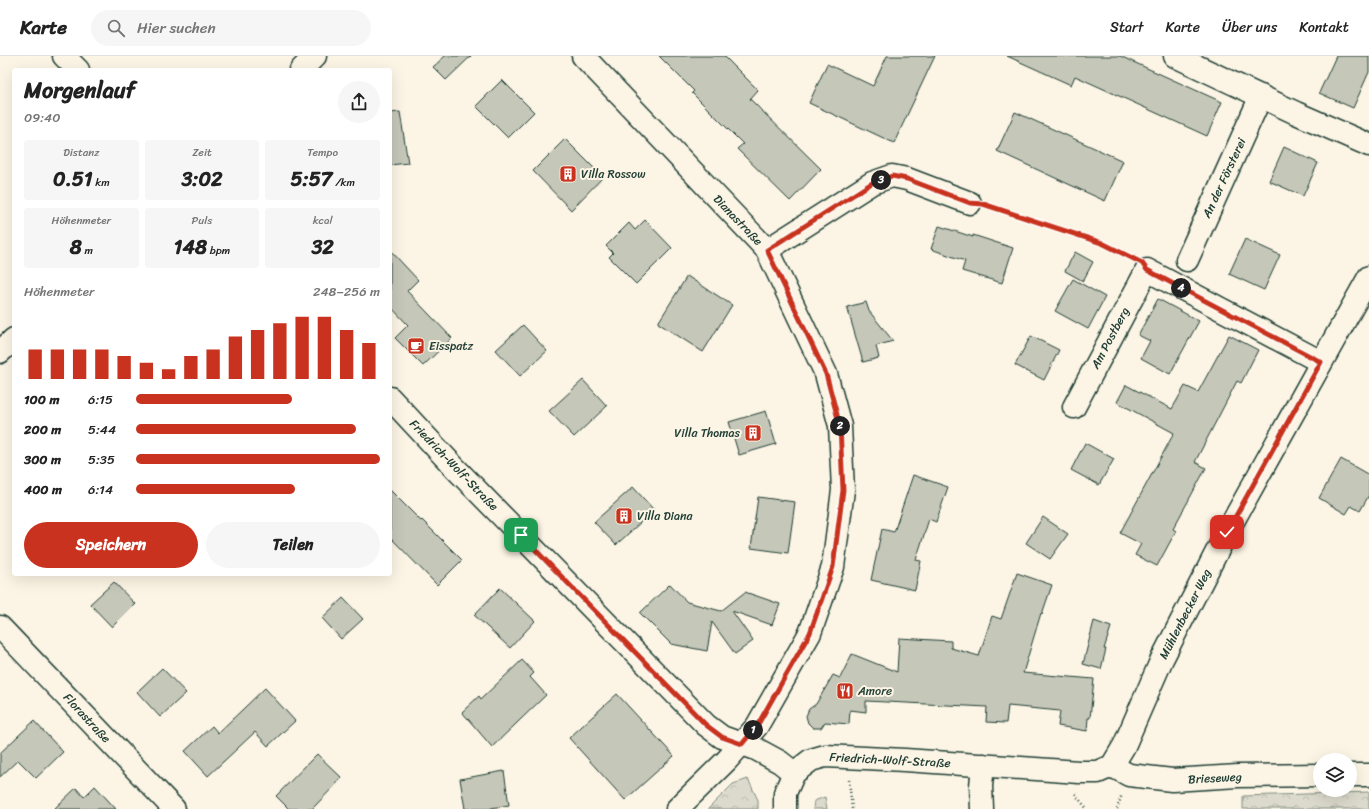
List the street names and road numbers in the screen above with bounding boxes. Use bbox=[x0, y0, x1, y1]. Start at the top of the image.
street label: An der Försterei bbox=[1195, 134, 1253, 223]
street label: Dianastraße bbox=[708, 189, 768, 251]
street label: Am Postberg bbox=[1084, 303, 1136, 374]
street label: Friedrich-Wolf-Straße bbox=[404, 414, 504, 516]
street label: Mühlenbecker Weg bbox=[1153, 565, 1217, 663]
street label: Florastraße bbox=[58, 688, 116, 748]
street label: Friedrich-Wolf-Straße bbox=[829, 746, 951, 774]
street label: Brieseweg bbox=[1188, 766, 1242, 790]

